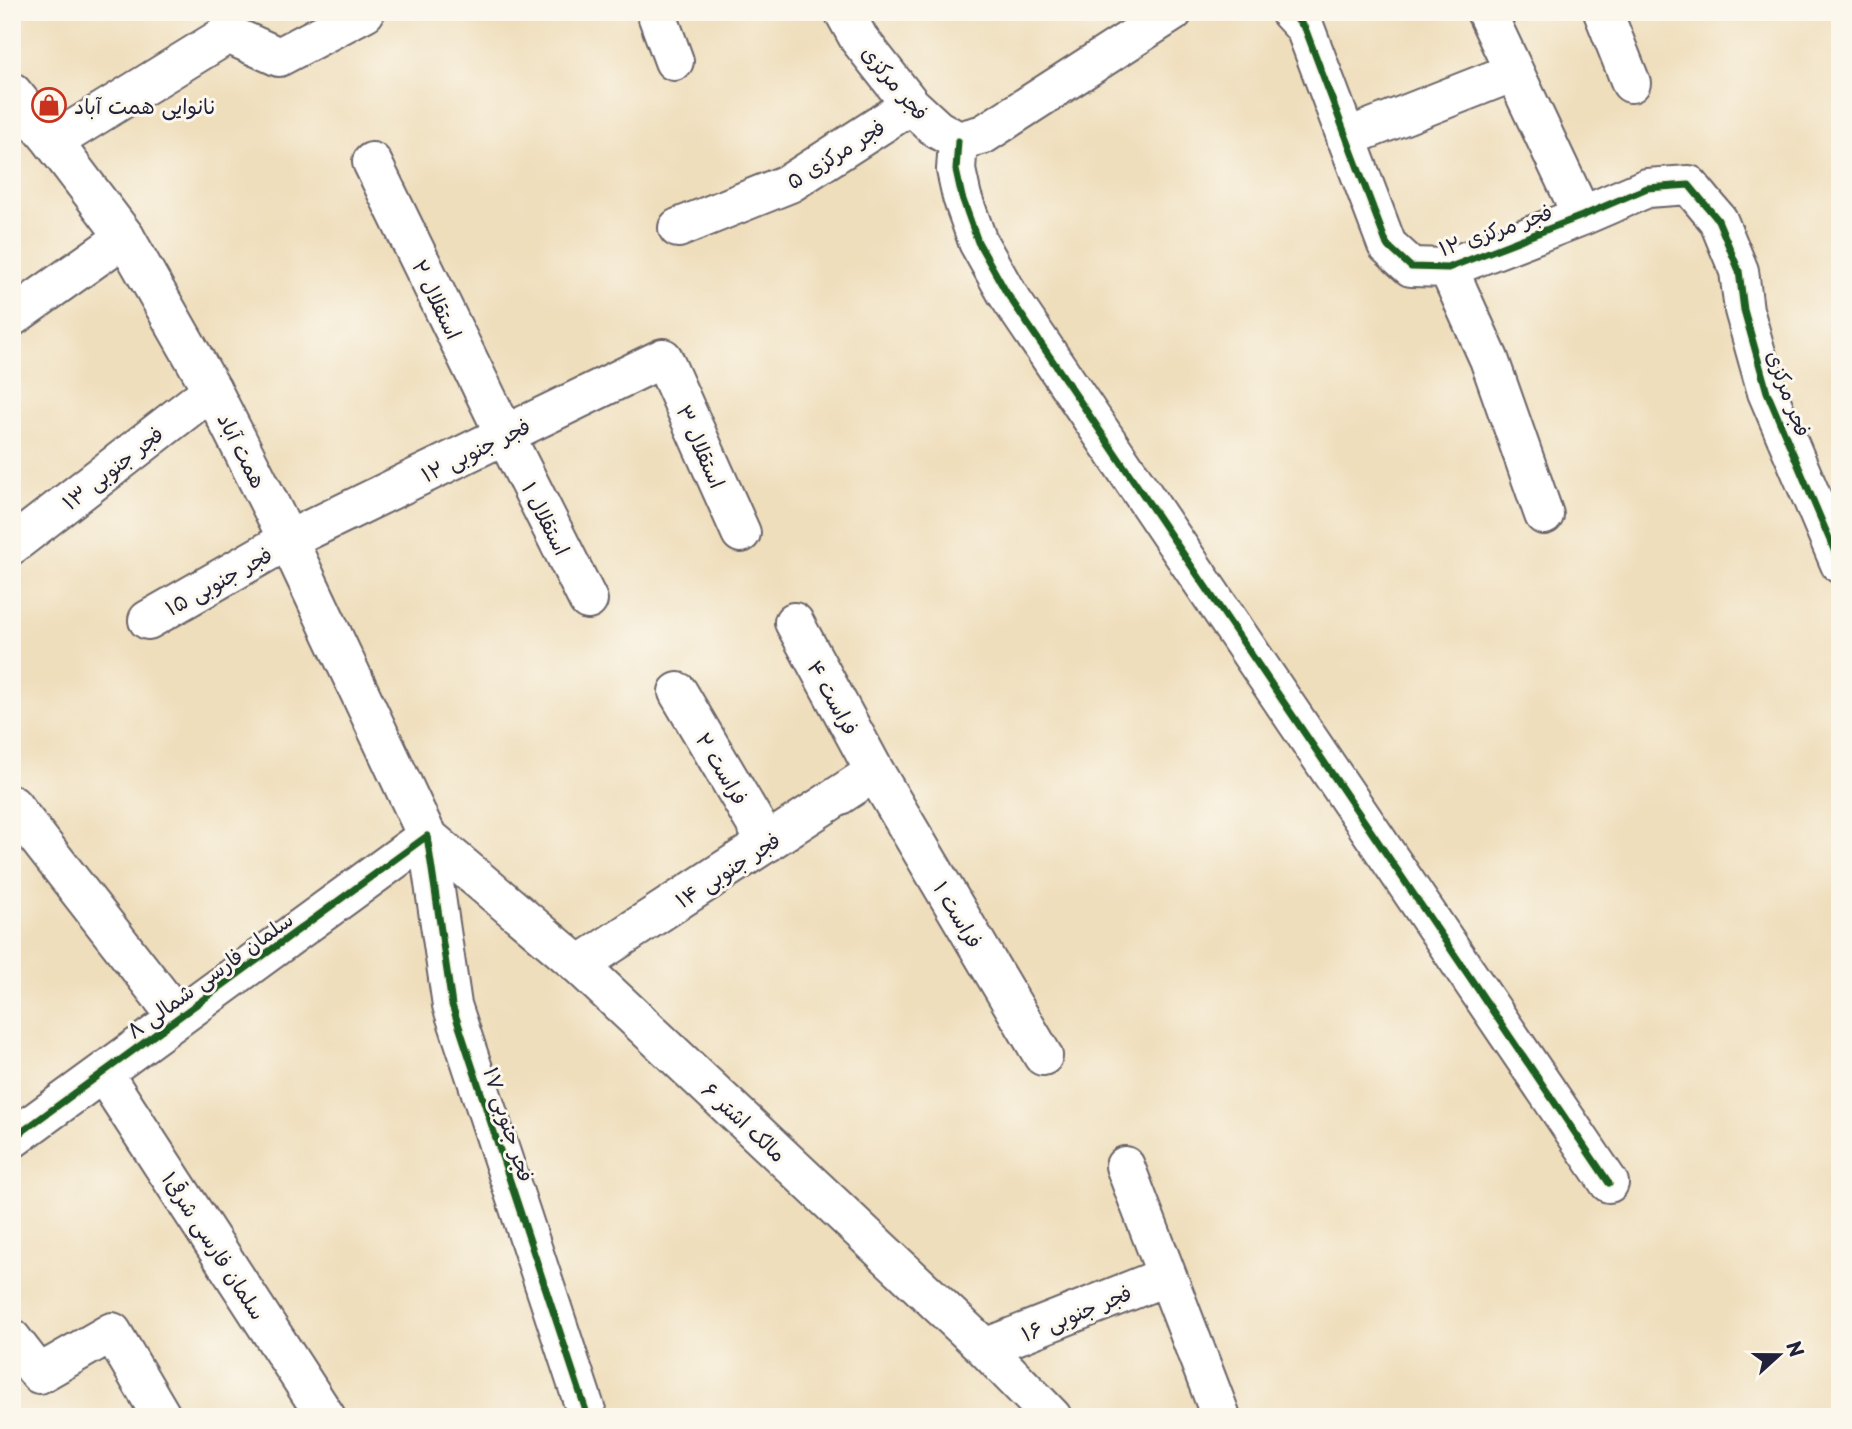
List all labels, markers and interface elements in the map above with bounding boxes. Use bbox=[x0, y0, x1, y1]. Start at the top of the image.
street label: فجر مرکزی bbox=[855, 37, 937, 127]
shop icon: نانوایی همت آباد bbox=[30, 86, 68, 124]
place label: نانوایی همت آباد bbox=[74, 89, 216, 121]
street label: فجر مرکزی ۵ bbox=[779, 110, 891, 196]
street label: فجر مرکزی ۱۲ bbox=[1434, 195, 1556, 263]
street label: استقلال ۲ bbox=[405, 254, 471, 344]
street label: فجر مرکزی bbox=[1760, 345, 1820, 441]
street label: استقلال ۳ bbox=[669, 399, 735, 493]
street label: همت آباد bbox=[210, 407, 276, 493]
street label: فجر جنوبی ۱۲ bbox=[415, 409, 535, 489]
street label: فجر جنوبی ۱۳ bbox=[54, 417, 170, 517]
street label: استقلال ۱ bbox=[515, 476, 579, 560]
street label: فجر جنوبی ۱۵ bbox=[158, 537, 278, 623]
street label: فراست ۴ bbox=[800, 654, 868, 740]
street label: فراست ۲ bbox=[689, 726, 757, 810]
street label: فجر جنوبی ۱۴ bbox=[668, 823, 786, 915]
street label: فراست ۱ bbox=[926, 874, 992, 954]
street label: سلمان فارسی شمالی ۸ bbox=[119, 902, 299, 1046]
street label: فجر جنوبی ۱۷ bbox=[476, 1063, 544, 1185]
street label: مالک اشتر ۶ bbox=[696, 1073, 794, 1169]
street label: سلمان فارسی شرقی۱ bbox=[155, 1164, 275, 1326]
street label: فجر جنوبی ۱۶ bbox=[1016, 1275, 1136, 1349]
north arrow bbox=[1744, 1320, 1814, 1390]
text: N bbox=[1780, 1337, 1812, 1361]

